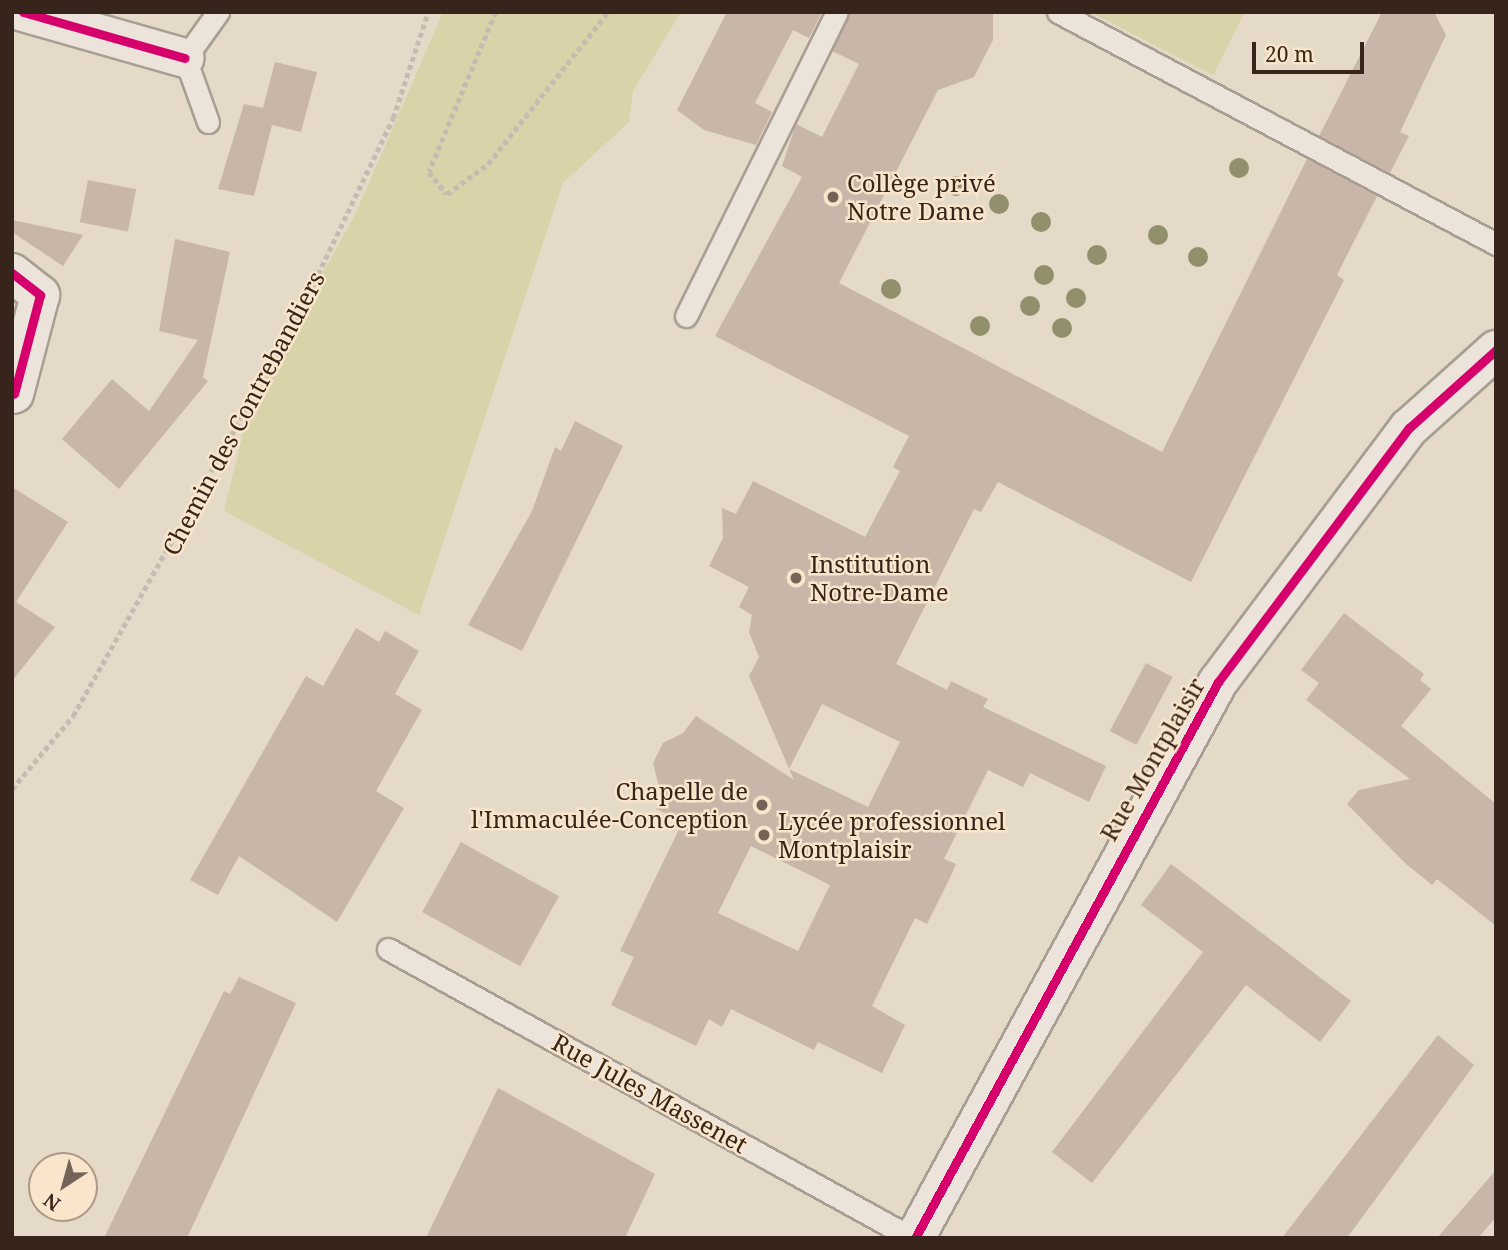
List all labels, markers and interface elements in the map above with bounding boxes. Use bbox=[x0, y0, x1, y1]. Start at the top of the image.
scale bar bbox=[1256, 28, 1368, 72]
text: 20 m bbox=[1265, 40, 1314, 68]
place label: Collège privé Notre Dame bbox=[847, 169, 996, 225]
marker: Collège privé Notre Dame bbox=[825, 189, 841, 205]
street label: Chemin des Contrebandiers bbox=[156, 266, 330, 560]
place label: Institution Notre-Dame bbox=[810, 550, 949, 606]
marker: Institution Notre-Dame bbox=[788, 570, 804, 586]
street label: Rue Montplaisir bbox=[1094, 672, 1210, 846]
place label: Chapelle de l'Immaculée-Conception bbox=[471, 777, 748, 833]
marker: Chapelle de l'Immaculée-Conception bbox=[754, 797, 770, 813]
place label: Lycée professionnel Montplaisir bbox=[778, 807, 1006, 863]
marker: Lycée professionnel Montplaisir bbox=[756, 827, 772, 843]
street label: Rue Jules Massenet bbox=[547, 1027, 753, 1159]
north arrow bbox=[28, 1152, 98, 1222]
text: N bbox=[38, 1187, 66, 1217]

